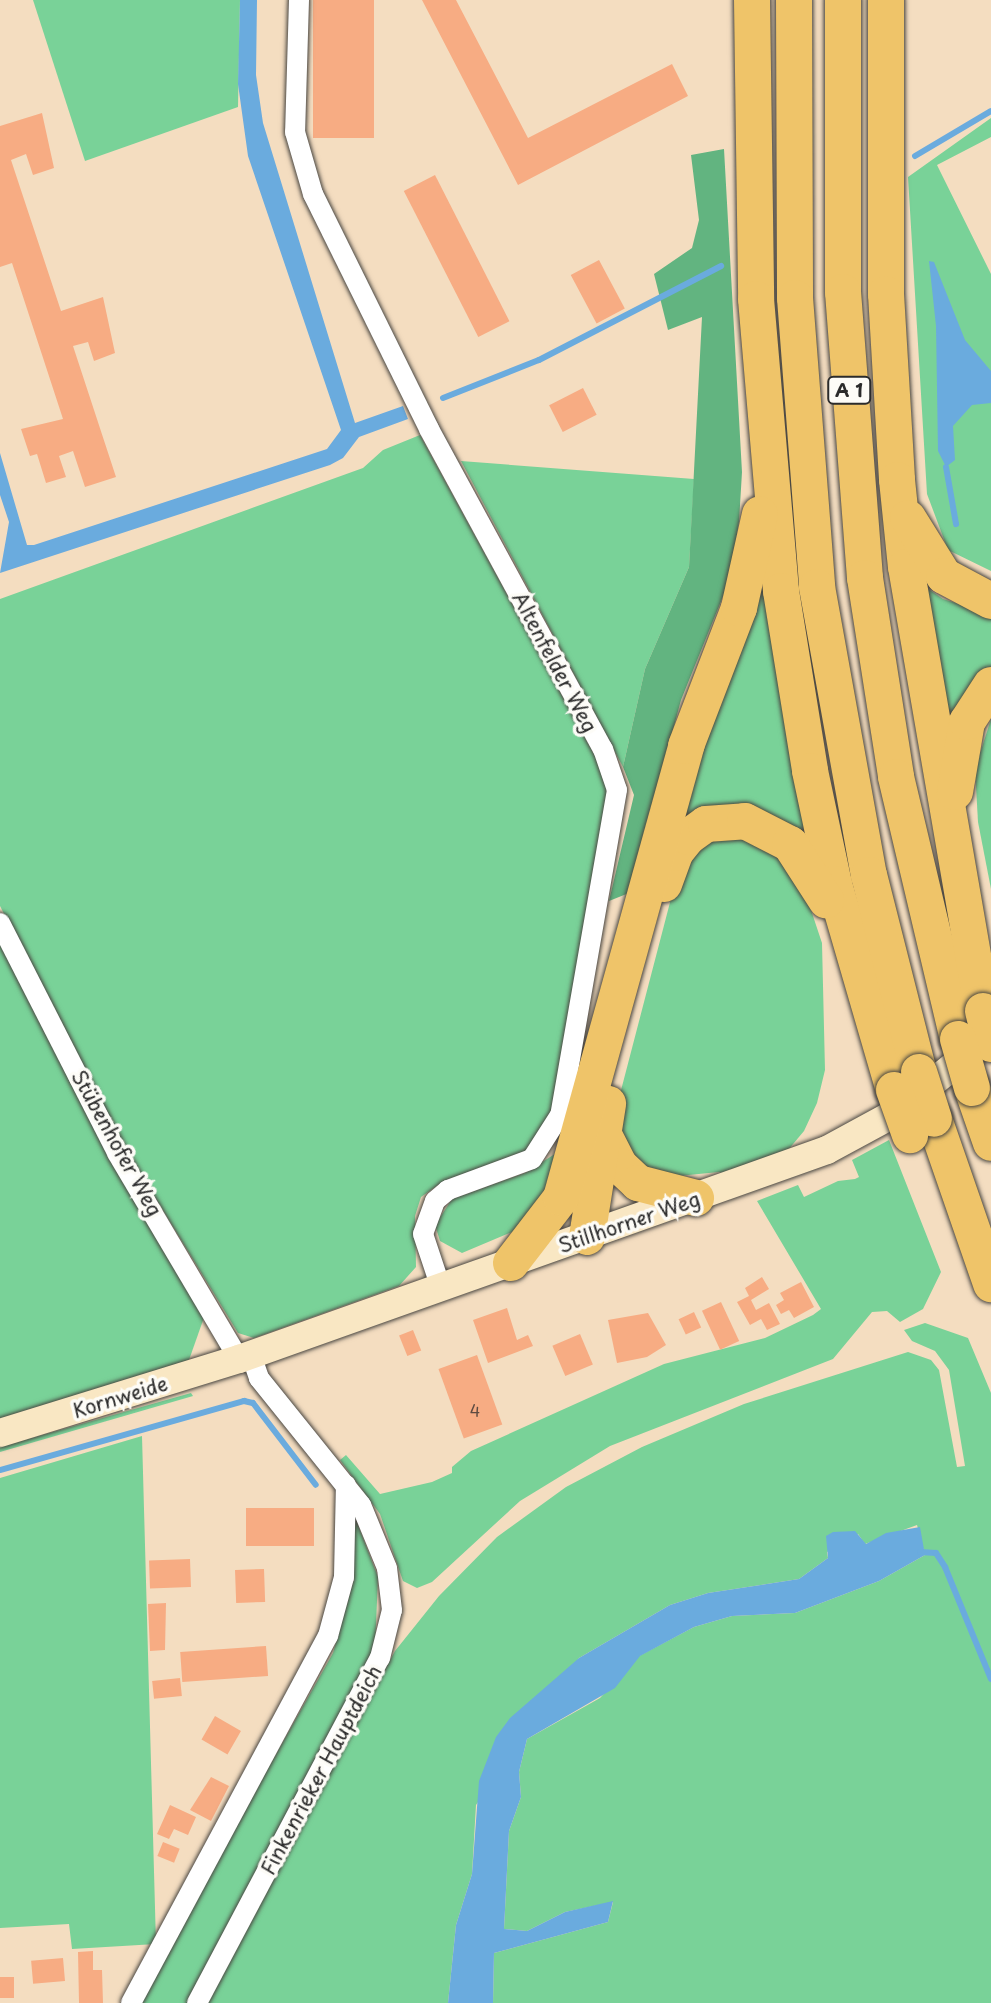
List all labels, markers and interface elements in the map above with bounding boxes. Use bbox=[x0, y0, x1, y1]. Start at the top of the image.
road number: A 1 bbox=[825, 376, 873, 404]
street label: Altenfelder Weg bbox=[508, 587, 602, 737]
street label: Stübenhofer Weg bbox=[67, 1065, 167, 1221]
street label: Stillhorner Weg bbox=[554, 1186, 704, 1258]
street label: Kornweide bbox=[70, 1371, 170, 1423]
house number: 4 bbox=[470, 1400, 480, 1420]
street label: Finkenrieker Hauptdeich bbox=[255, 1660, 387, 1880]

